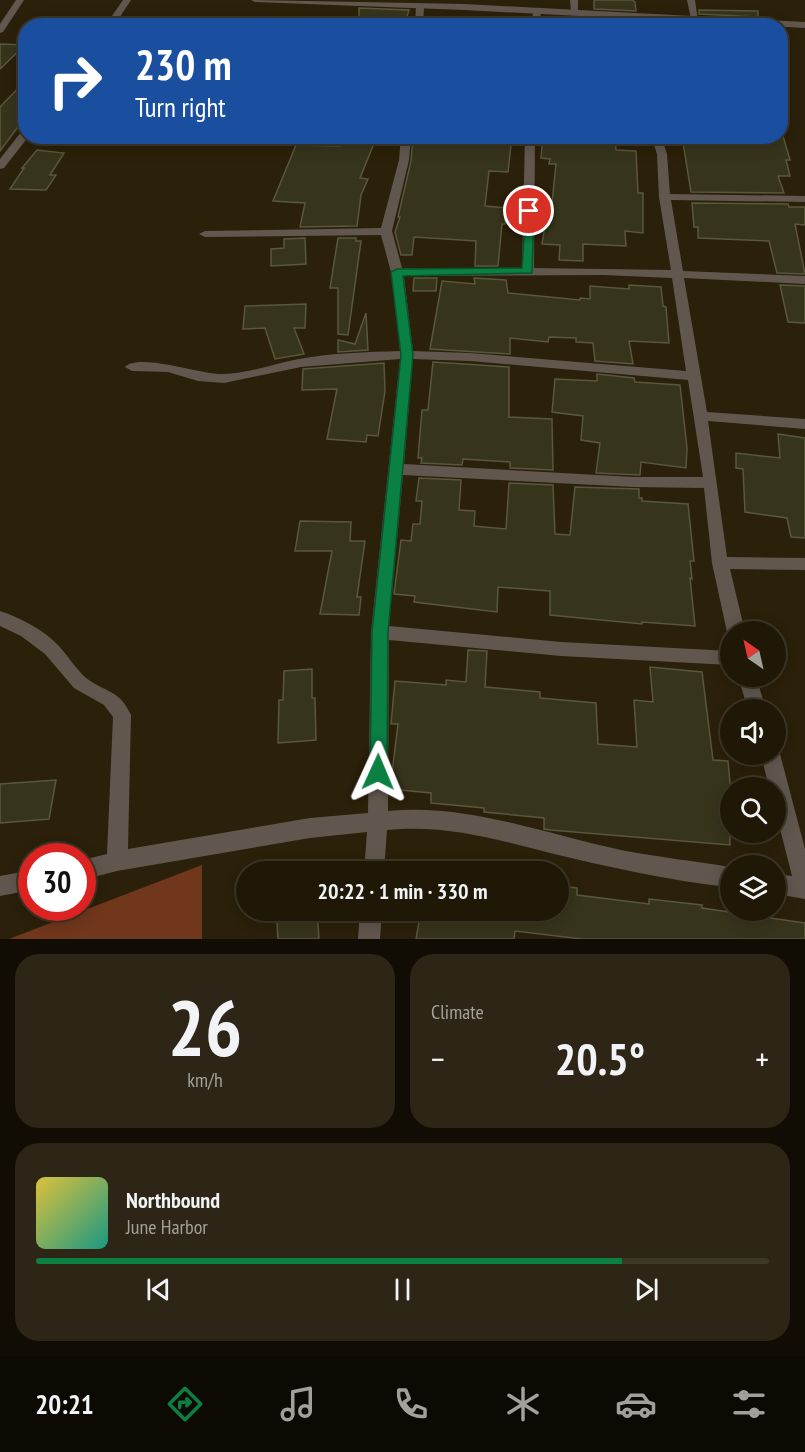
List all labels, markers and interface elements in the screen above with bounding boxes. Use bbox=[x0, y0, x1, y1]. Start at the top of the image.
text: 230 m bbox=[135, 37, 232, 92]
icon: right bbox=[36, 42, 114, 120]
text: Turn right bbox=[135, 90, 226, 124]
pin bbox=[503, 185, 554, 236]
icon: arrive bbox=[512, 194, 545, 227]
north arrow bbox=[720, 621, 786, 687]
map controls bbox=[720, 621, 786, 921]
button: sound bbox=[720, 699, 786, 765]
position arrow bbox=[346, 740, 410, 804]
button: search bbox=[720, 777, 786, 843]
speed limit sign: 30 bbox=[18, 843, 96, 921]
button: layers bbox=[720, 855, 786, 921]
text: 20:22 · 1 min · 330 m bbox=[317, 877, 488, 905]
text: 26 bbox=[168, 977, 242, 1078]
text: Climate bbox=[431, 999, 484, 1025]
text: 20.5° bbox=[555, 1029, 645, 1087]
text: − bbox=[431, 1037, 445, 1080]
text: + bbox=[755, 1037, 769, 1080]
text: km/h bbox=[187, 1067, 223, 1093]
text: Northbound bbox=[126, 1186, 220, 1214]
text: June Harbor bbox=[126, 1214, 208, 1240]
icon: previous bbox=[142, 1273, 175, 1306]
icon: pause bbox=[386, 1273, 419, 1306]
icon: next bbox=[630, 1273, 663, 1306]
icon: directions bbox=[164, 1383, 206, 1425]
icon: music bbox=[277, 1383, 319, 1425]
icon: phone bbox=[390, 1383, 432, 1425]
icon: climate bbox=[502, 1383, 544, 1425]
icon: car bbox=[615, 1383, 657, 1425]
icon: filters bbox=[728, 1383, 770, 1425]
text: 20:21 bbox=[35, 1387, 94, 1421]

